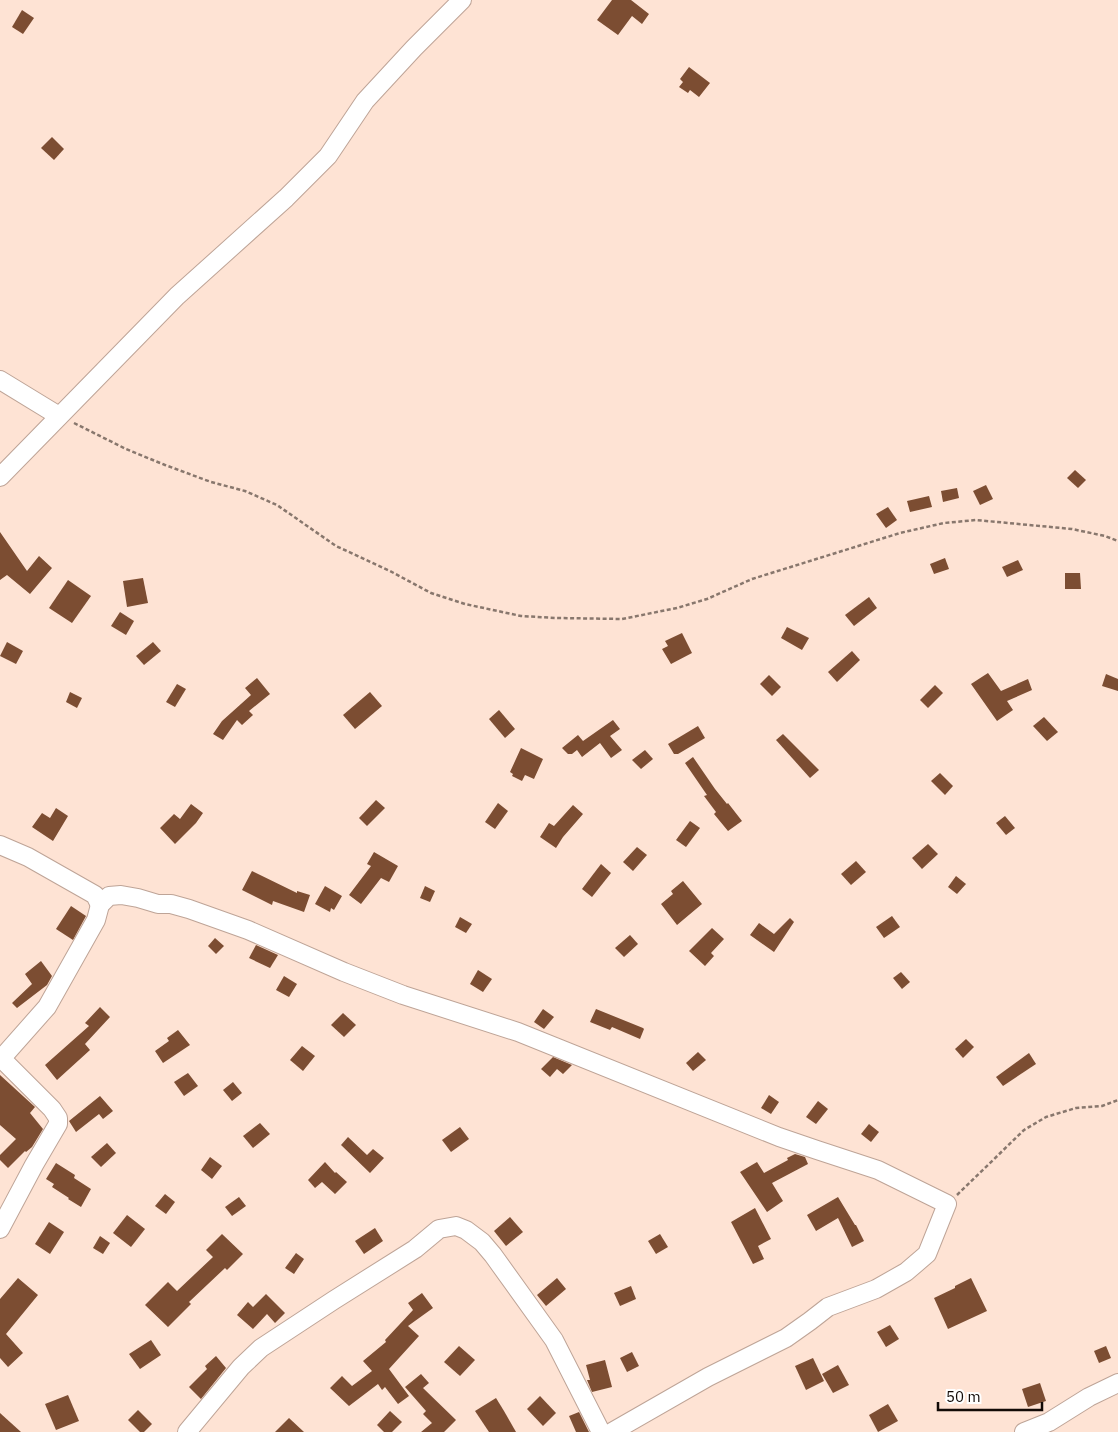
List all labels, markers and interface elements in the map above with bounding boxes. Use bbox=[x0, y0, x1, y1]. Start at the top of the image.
scale bar bbox=[938, 1380, 1042, 1412]
text: 50 m bbox=[946, 1387, 981, 1406]

